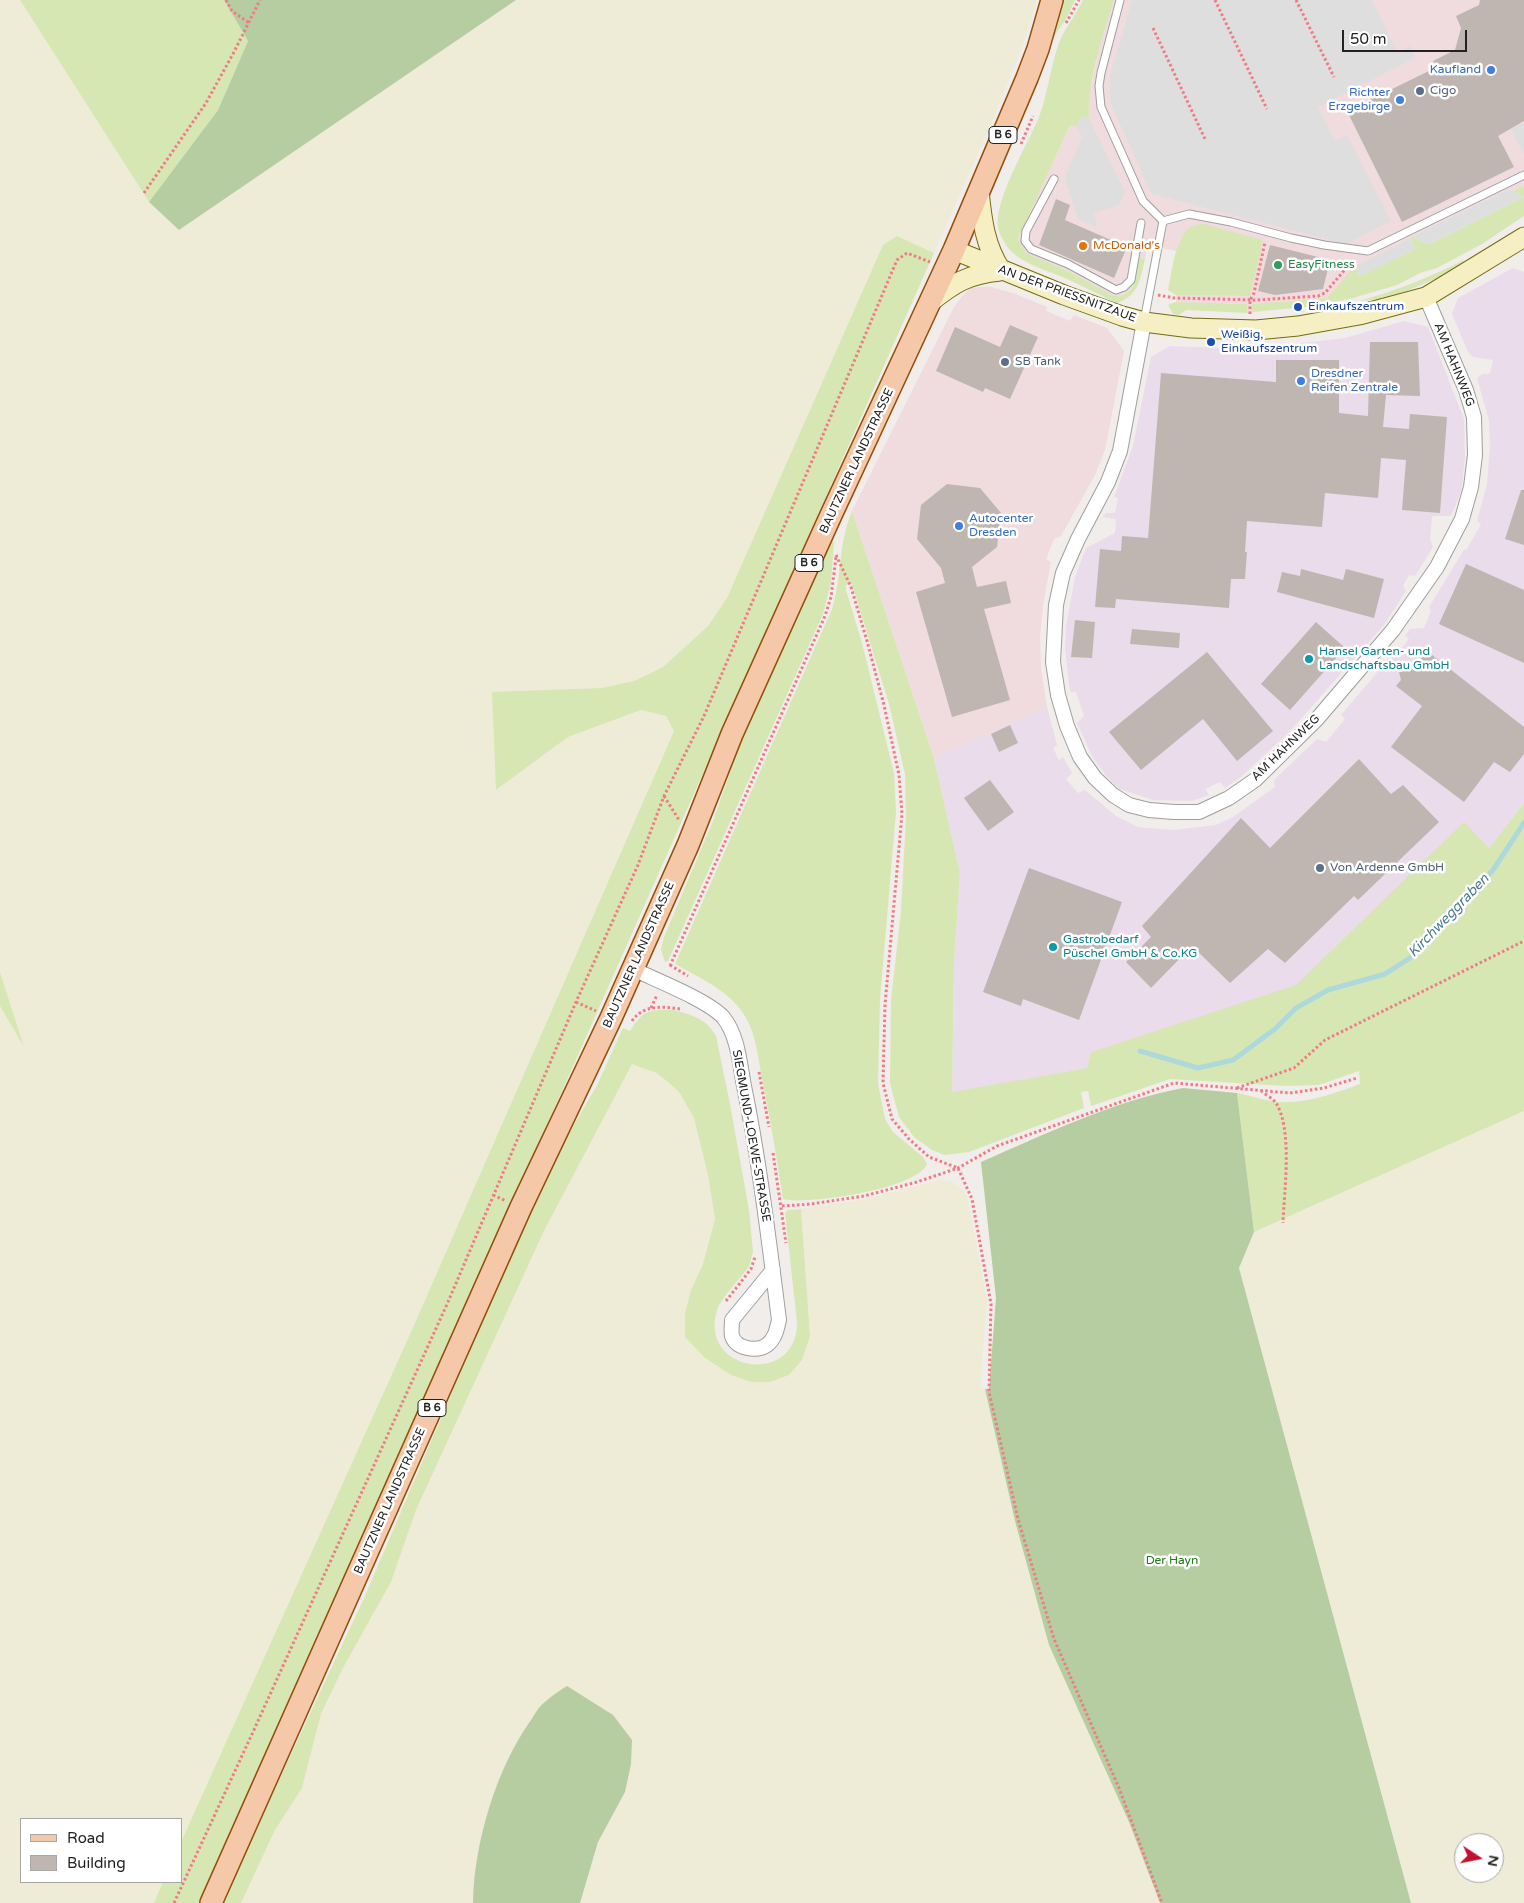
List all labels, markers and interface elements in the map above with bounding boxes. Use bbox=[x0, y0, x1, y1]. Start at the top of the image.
scale bar bbox=[1344, 20, 1469, 52]
text: 50 m bbox=[1350, 30, 1387, 48]
place label: Kaufland bbox=[1430, 63, 1481, 77]
marker: Kaufland bbox=[1485, 64, 1497, 76]
place label: Cigo bbox=[1430, 84, 1456, 98]
marker: Cigo bbox=[1414, 85, 1426, 97]
place label: Richter Erzgebirge bbox=[1328, 86, 1390, 114]
marker: Richter Erzgebirge bbox=[1394, 94, 1406, 106]
road number: B 6 bbox=[989, 126, 1017, 144]
place label: McDonald's bbox=[1093, 239, 1160, 253]
marker: McDonald's bbox=[1077, 240, 1089, 252]
place label: EasyFitness bbox=[1288, 258, 1355, 272]
marker: EasyFitness bbox=[1272, 259, 1284, 271]
street label: AN DER PRIESSNITZAUE bbox=[996, 262, 1138, 326]
place label: Einkaufszentrum bbox=[1308, 300, 1404, 314]
marker: Einkaufszentrum bbox=[1292, 301, 1304, 313]
street label: AM HAHNWEG bbox=[1431, 321, 1477, 409]
place label: Weißig, Einkaufszentrum bbox=[1221, 328, 1317, 356]
marker: Weißig, Einkaufszentrum bbox=[1205, 336, 1217, 348]
place label: SB Tank bbox=[1015, 355, 1061, 369]
marker: SB Tank bbox=[999, 356, 1011, 368]
place label: Dresdner Reifen Zentrale bbox=[1311, 367, 1398, 395]
marker: Dresdner Reifen Zentrale bbox=[1295, 375, 1307, 387]
street label: BAUTZNER LANDSTRASSE bbox=[817, 386, 897, 536]
place label: Autocenter Dresden bbox=[969, 512, 1033, 540]
marker: Autocenter Dresden bbox=[953, 520, 965, 532]
road number: B 6 bbox=[795, 554, 823, 572]
place label: Hansel Garten- und Landschaftsbau GmbH bbox=[1319, 645, 1450, 673]
marker: Hansel Garten- und Landschaftsbau GmbH bbox=[1303, 653, 1315, 665]
street label: AM HAHNWEG bbox=[1249, 712, 1323, 784]
place label: Von Ardenne GmbH bbox=[1330, 861, 1444, 875]
marker: Von Ardenne GmbH bbox=[1314, 862, 1326, 874]
water label: Kirchweggraben bbox=[1405, 871, 1493, 961]
street label: BAUTZNER LANDSTRASSE bbox=[600, 880, 678, 1030]
place label: Gastrobedarf Püschel GmbH & Co.KG bbox=[1063, 933, 1197, 961]
marker: Gastrobedarf Püschel GmbH & Co.KG bbox=[1047, 941, 1059, 953]
street label: SIEGMUND-LOEWE-STRASSE bbox=[729, 1049, 773, 1223]
road number: B 6 bbox=[418, 1400, 446, 1416]
street label: BAUTZNER LANDSTRASSE bbox=[351, 1426, 429, 1576]
park label: Der Hayn bbox=[1146, 1554, 1198, 1568]
legend bbox=[20, 1818, 182, 1883]
text: Road bbox=[67, 1829, 105, 1847]
north arrow bbox=[1454, 1833, 1504, 1883]
text: Building bbox=[67, 1854, 126, 1872]
text: N bbox=[1484, 1854, 1503, 1868]

